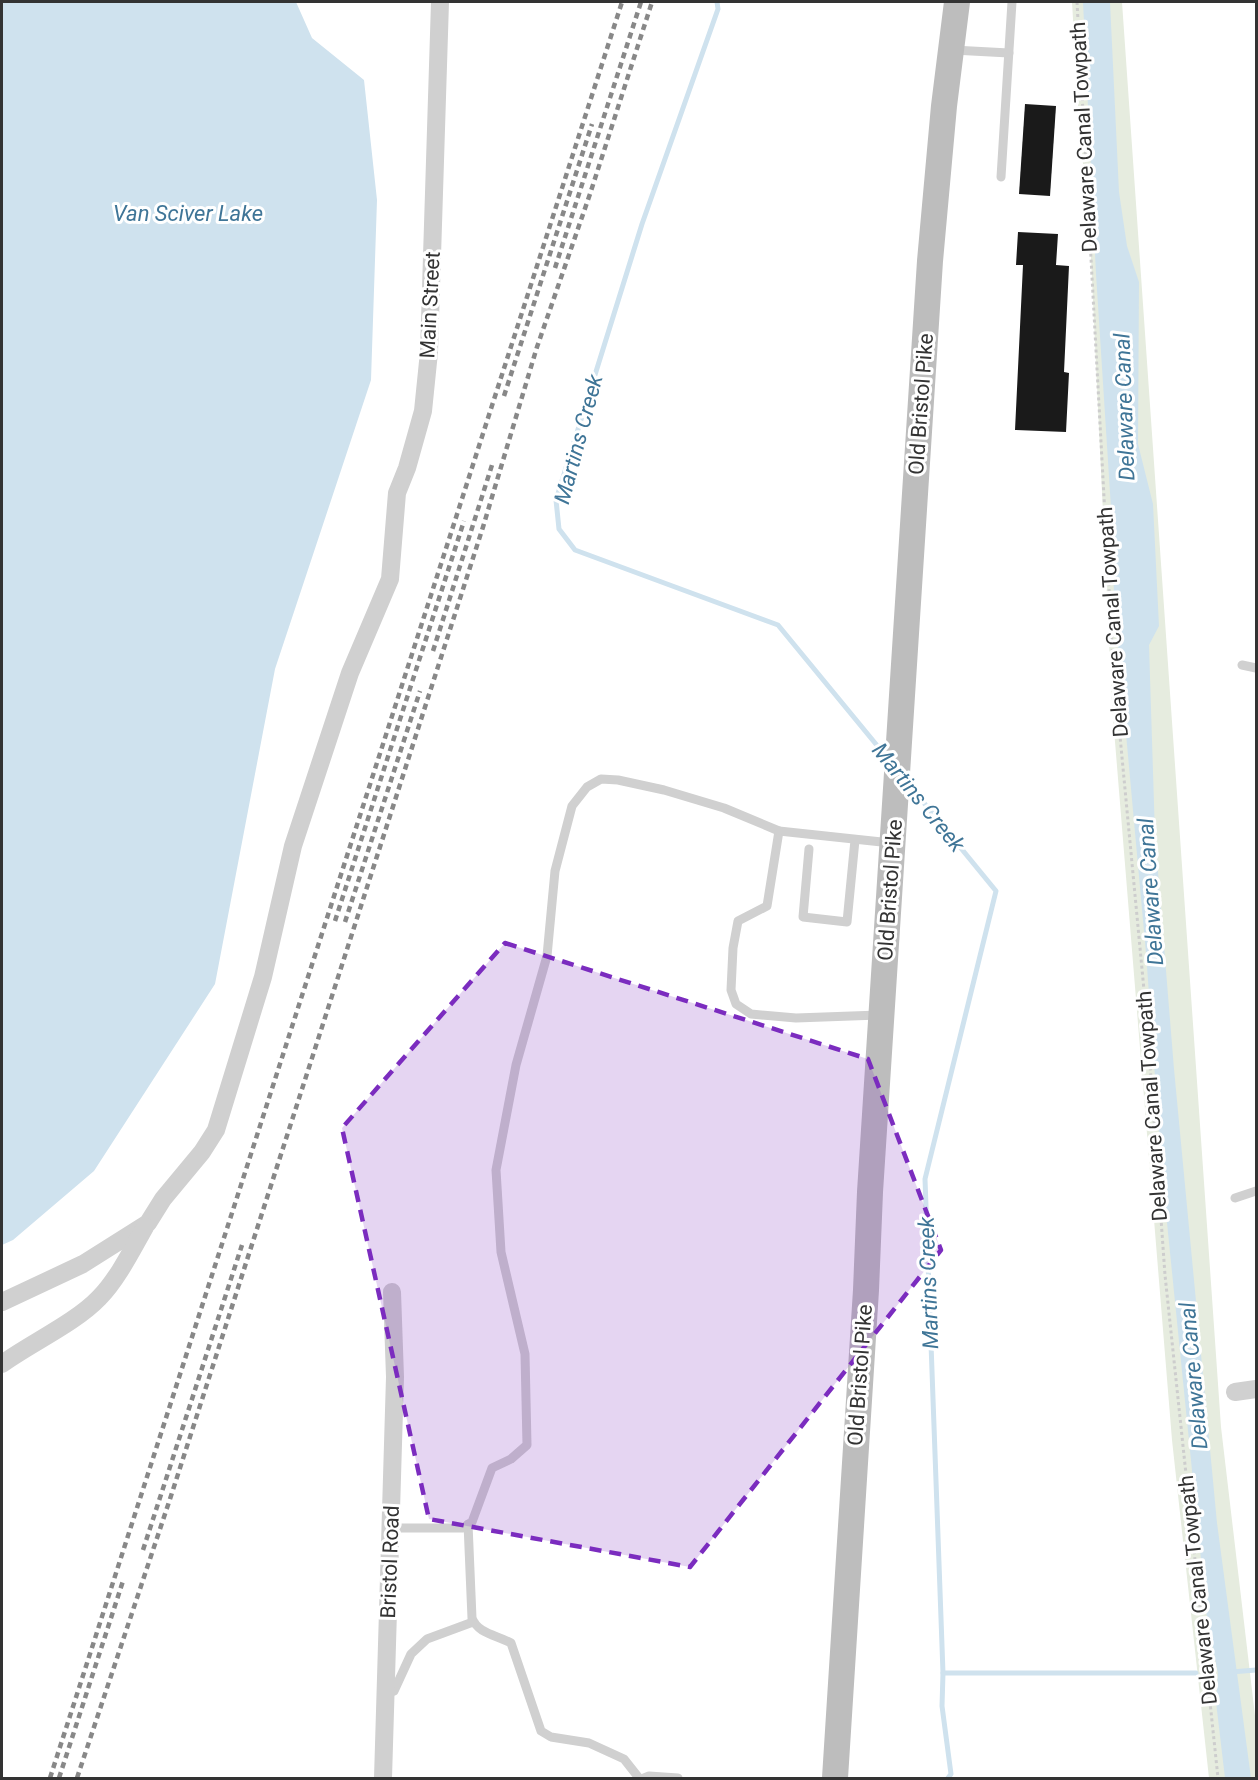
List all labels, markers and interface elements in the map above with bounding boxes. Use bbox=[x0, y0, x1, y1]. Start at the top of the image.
street label: Delaware Canal Towpath bbox=[1066, 21, 1102, 253]
water label: Van Sciver Lake bbox=[113, 201, 263, 226]
street label: Main Street bbox=[415, 251, 445, 359]
water label: Delaware Canal bbox=[1109, 332, 1140, 481]
street label: Old Bristol Pike bbox=[904, 333, 938, 475]
water label: Martins Creek bbox=[549, 371, 608, 506]
street label: Delaware Canal Towpath bbox=[1093, 506, 1133, 738]
water label: Martins Creek bbox=[867, 738, 971, 858]
water label: Delaware Canal bbox=[1133, 817, 1168, 966]
street label: Old Bristol Pike bbox=[873, 819, 907, 961]
street label: Delaware Canal Towpath bbox=[1132, 990, 1172, 1222]
water label: Martins Creek bbox=[914, 1215, 943, 1350]
water label: Delaware Canal bbox=[1175, 1301, 1212, 1451]
street label: Old Bristol Pike bbox=[843, 1304, 877, 1446]
street label: Delaware Canal Towpath bbox=[1174, 1474, 1222, 1706]
street label: Bristol Road bbox=[376, 1505, 404, 1619]

